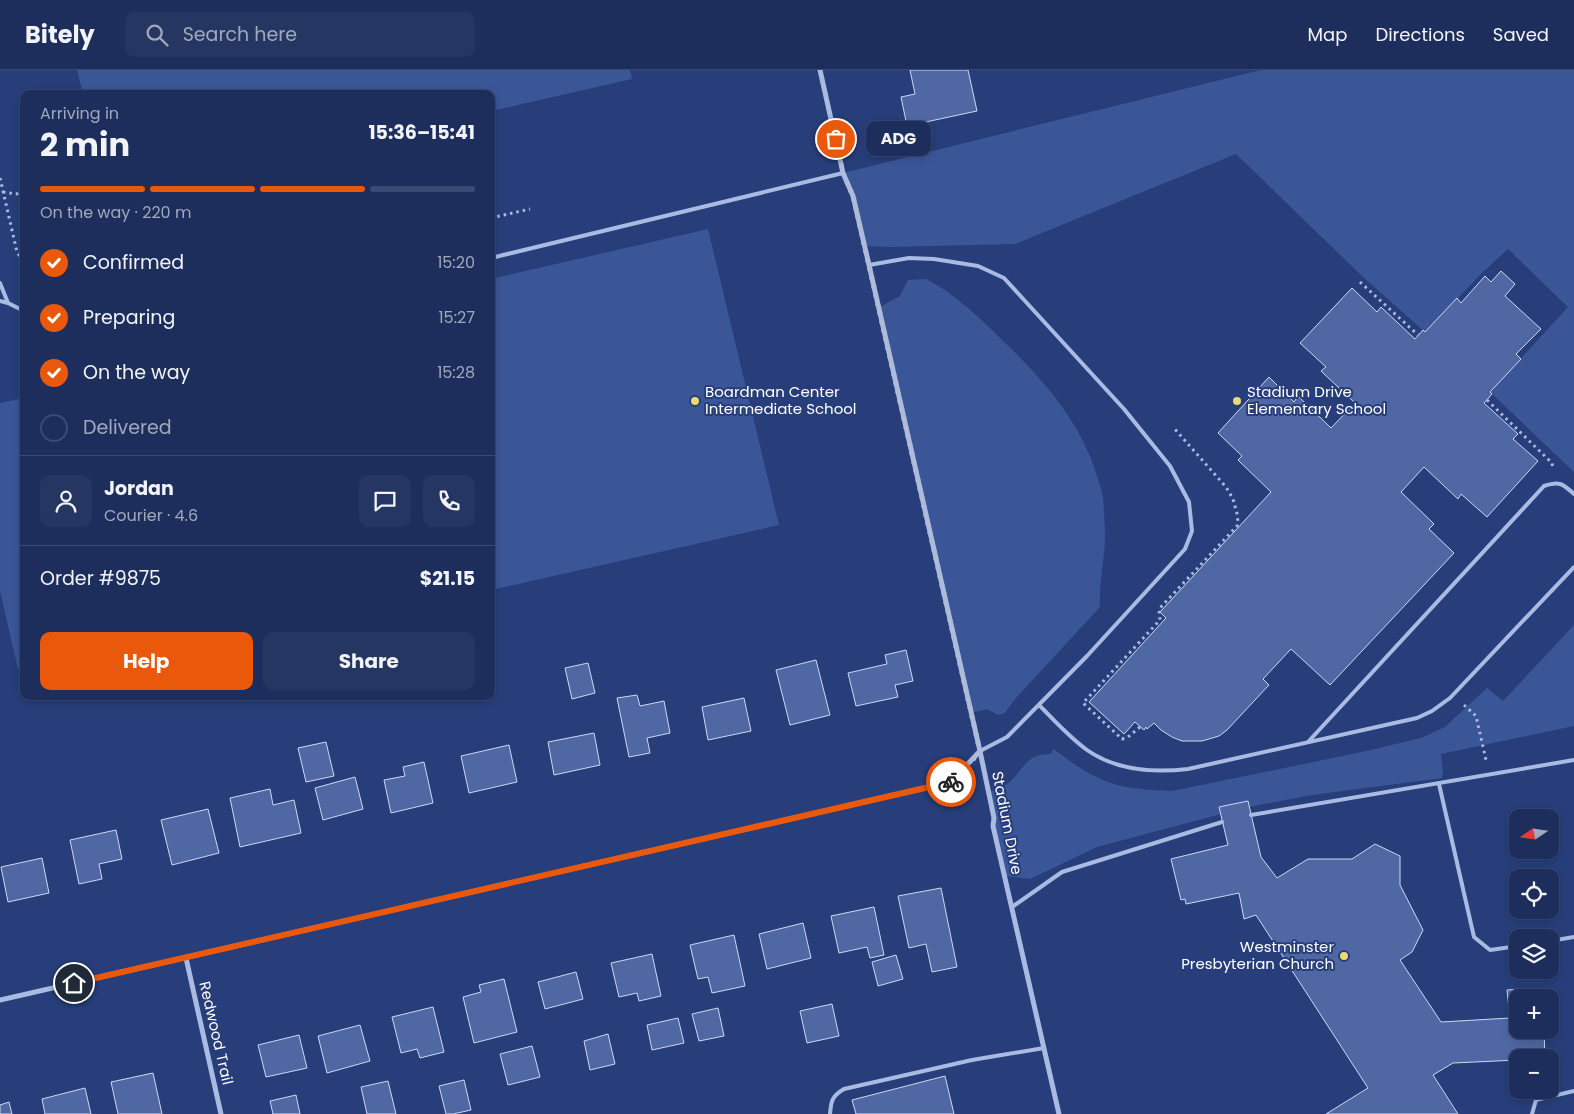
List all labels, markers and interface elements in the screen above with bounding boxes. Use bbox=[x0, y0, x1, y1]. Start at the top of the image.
search box bbox=[125, 12, 475, 57]
text: Bitely bbox=[25, 18, 95, 51]
icon: search bbox=[143, 21, 171, 49]
text: Search here bbox=[183, 21, 297, 48]
text: Map bbox=[1308, 22, 1347, 47]
text: Directions bbox=[1375, 22, 1465, 47]
text: Saved bbox=[1493, 22, 1549, 47]
text: Arriving in bbox=[40, 102, 119, 125]
pin bbox=[815, 118, 857, 160]
text: 15:36–15:41 bbox=[368, 119, 475, 146]
text: 2 min bbox=[40, 122, 130, 167]
callout: ADG bbox=[866, 122, 931, 156]
icon: bag bbox=[822, 125, 850, 153]
text: ADG bbox=[881, 127, 916, 150]
text: On the way · 220 m bbox=[40, 201, 191, 224]
icon: check bbox=[40, 249, 68, 277]
text: Confirmed bbox=[83, 249, 184, 276]
text: 15:20 bbox=[437, 251, 475, 274]
icon: check bbox=[40, 304, 68, 332]
text: Preparing bbox=[83, 304, 175, 331]
text: 15:27 bbox=[438, 306, 475, 329]
icon: check bbox=[40, 359, 68, 387]
text: On the way bbox=[83, 359, 190, 386]
text: 15:28 bbox=[437, 361, 475, 384]
place label: Boardman Center Intermediate School bbox=[705, 381, 857, 419]
place label: Stadium Drive Elementary School bbox=[1247, 381, 1386, 419]
marker: Boardman Center Intermediate School bbox=[689, 395, 701, 407]
marker: Stadium Drive Elementary School bbox=[1231, 395, 1243, 407]
text: Delivered bbox=[83, 414, 172, 441]
button: person bbox=[40, 475, 92, 527]
text: Jordan bbox=[104, 475, 174, 502]
button: chat bbox=[359, 475, 411, 527]
button: phone bbox=[423, 475, 475, 527]
text: Courier · 4.6 bbox=[104, 504, 198, 527]
text: Order #9875 bbox=[40, 565, 161, 592]
text: $21.15 bbox=[420, 565, 475, 592]
button: Help bbox=[40, 632, 253, 690]
button: Share bbox=[263, 632, 475, 690]
courier bbox=[926, 757, 976, 807]
icon: bike bbox=[937, 768, 965, 796]
street label: Stadium Drive bbox=[987, 769, 1028, 876]
north arrow bbox=[1509, 809, 1559, 859]
map controls bbox=[1509, 809, 1559, 1099]
button: locate bbox=[1509, 869, 1559, 919]
button: layers bbox=[1509, 929, 1559, 979]
place label: Westminster Presbyterian Church bbox=[1181, 936, 1334, 974]
marker: Westminster Presbyterian Church bbox=[1338, 950, 1350, 962]
pin bbox=[53, 962, 95, 1004]
icon: home bbox=[60, 969, 88, 997]
street label: Redwood Trail bbox=[194, 979, 239, 1087]
button: + bbox=[1509, 989, 1559, 1039]
button: − bbox=[1509, 1049, 1559, 1099]

